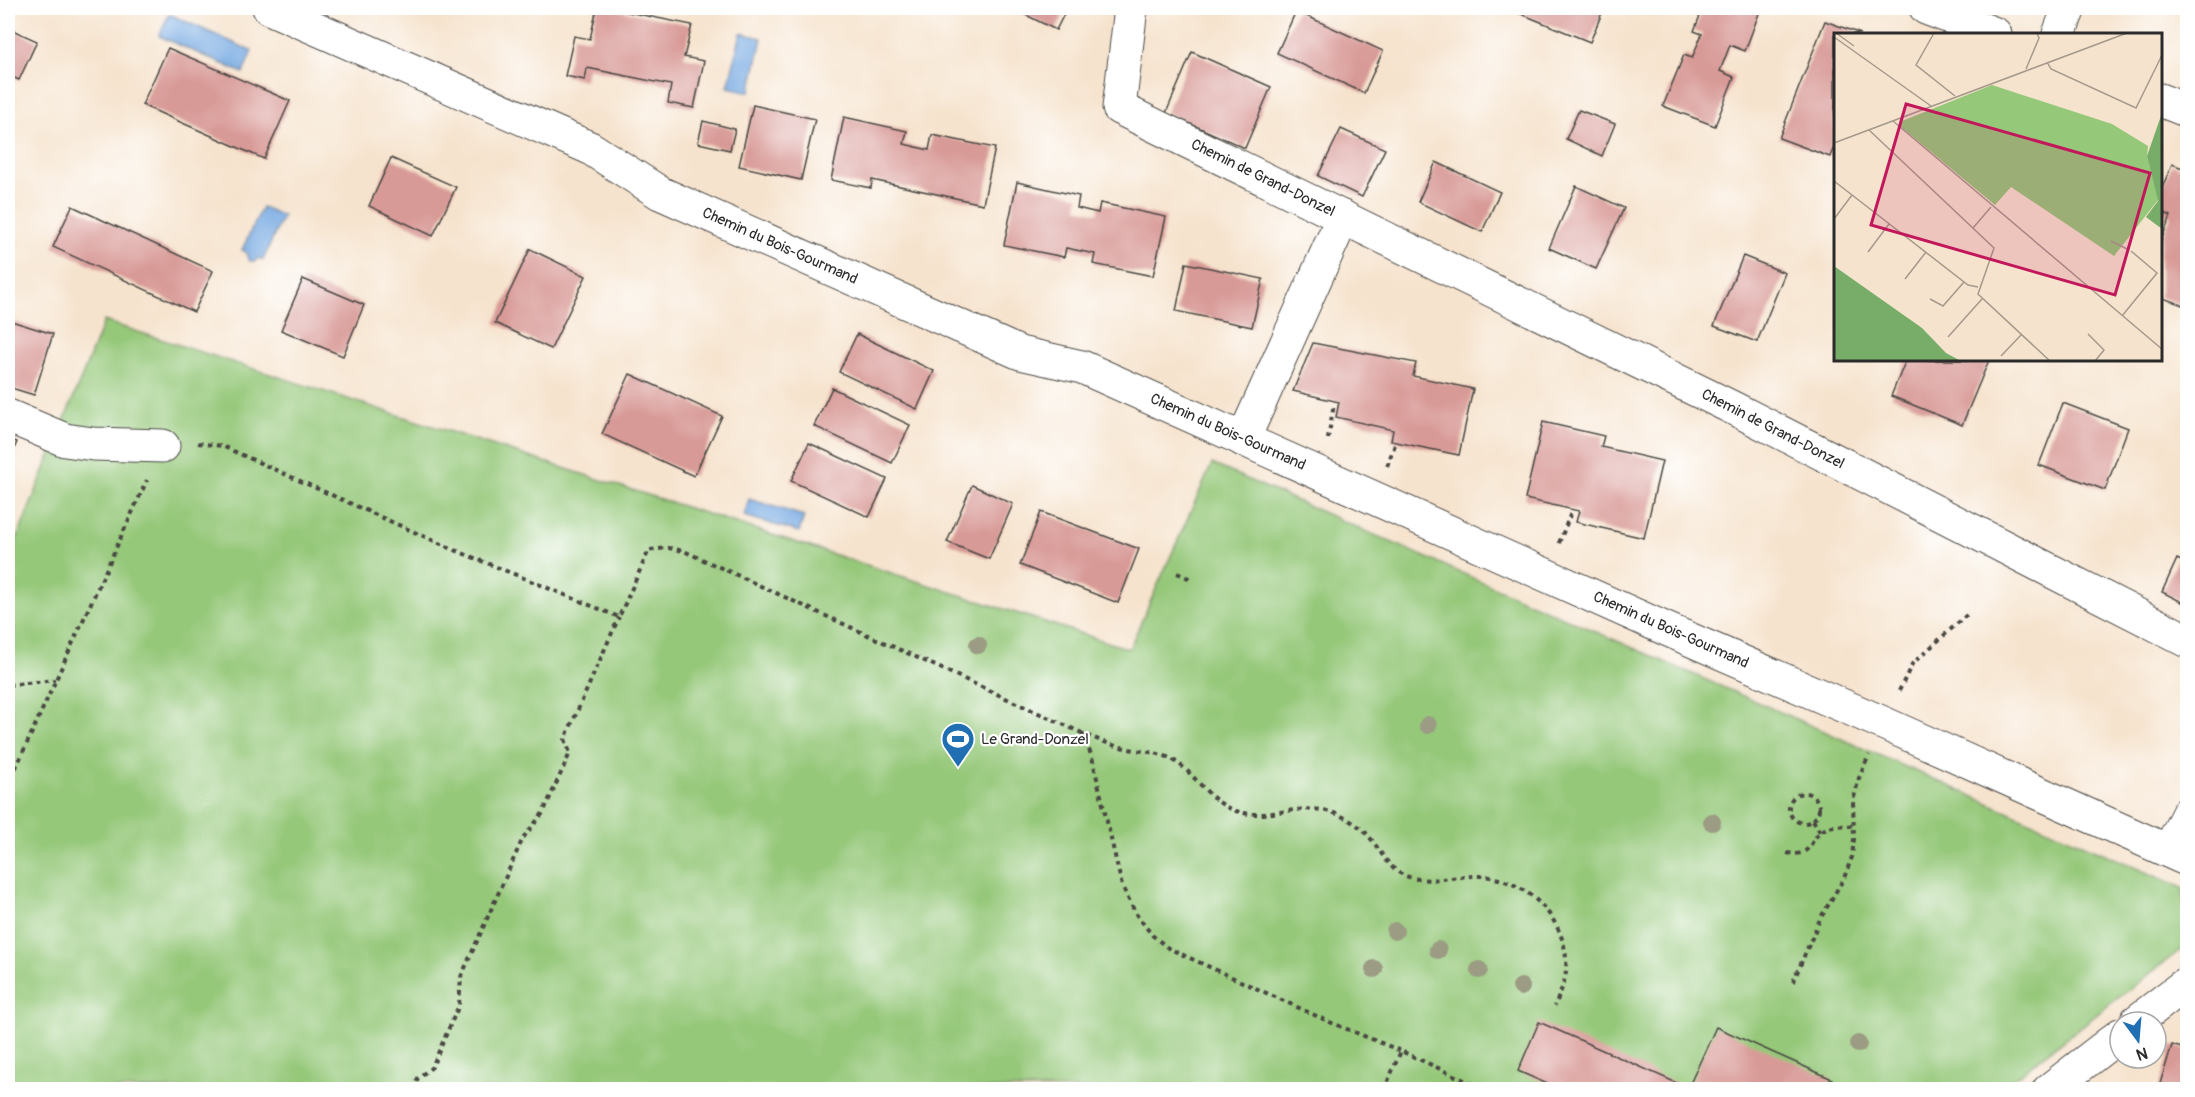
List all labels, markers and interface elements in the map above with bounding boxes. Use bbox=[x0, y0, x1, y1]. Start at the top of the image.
inset map bbox=[1834, 33, 2162, 362]
street label: Chemin de Grand-Donzel bbox=[1188, 135, 1338, 221]
street label: Chemin du Bois-Gourmand bbox=[699, 203, 861, 289]
street label: Chemin de Grand-Donzel bbox=[1698, 385, 1848, 473]
street label: Chemin du Bois-Gourmand bbox=[1147, 389, 1309, 475]
street label: Chemin du Bois-Gourmand bbox=[1590, 587, 1752, 673]
sports icon: Le Grand-Donzel bbox=[940, 721, 976, 768]
place label: Le Grand-Donzel bbox=[981, 730, 1089, 749]
north arrow bbox=[2108, 1010, 2168, 1070]
text: N bbox=[2134, 1042, 2150, 1065]

